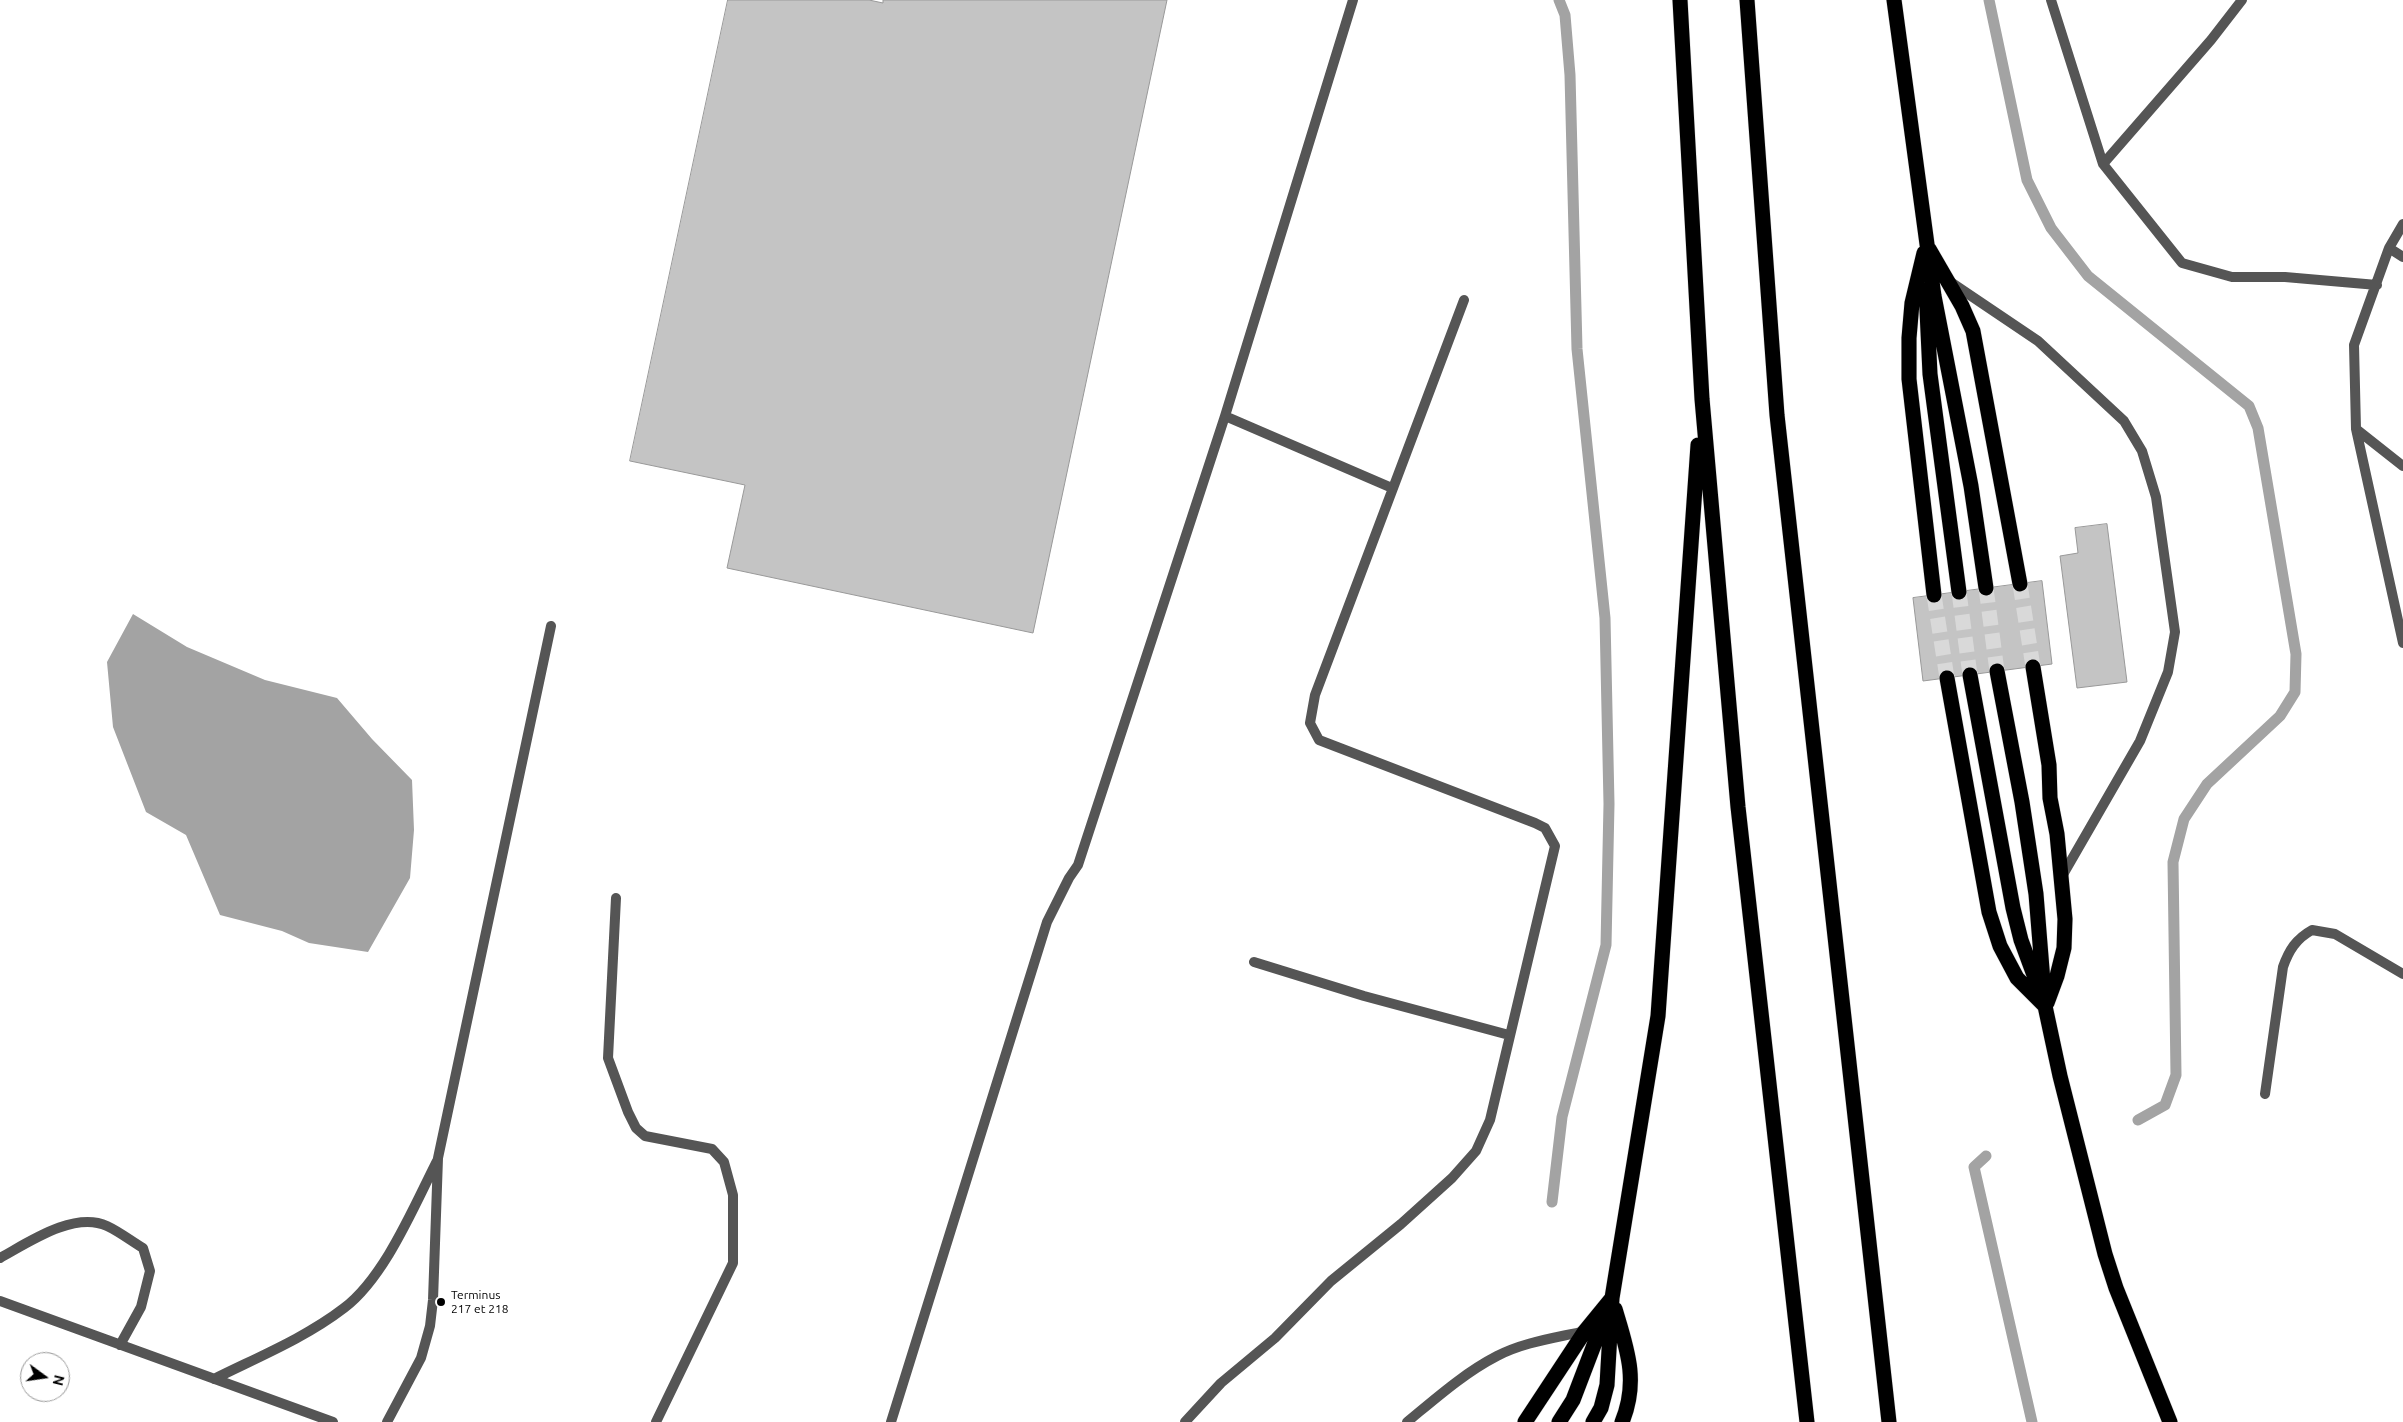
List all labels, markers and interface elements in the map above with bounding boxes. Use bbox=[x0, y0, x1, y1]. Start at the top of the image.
place label: Terminus 217 et 218 bbox=[451, 1288, 508, 1316]
marker: Terminus 217 et 218 bbox=[435, 1296, 447, 1308]
north arrow bbox=[20, 1352, 70, 1402]
text: N bbox=[50, 1373, 68, 1387]

